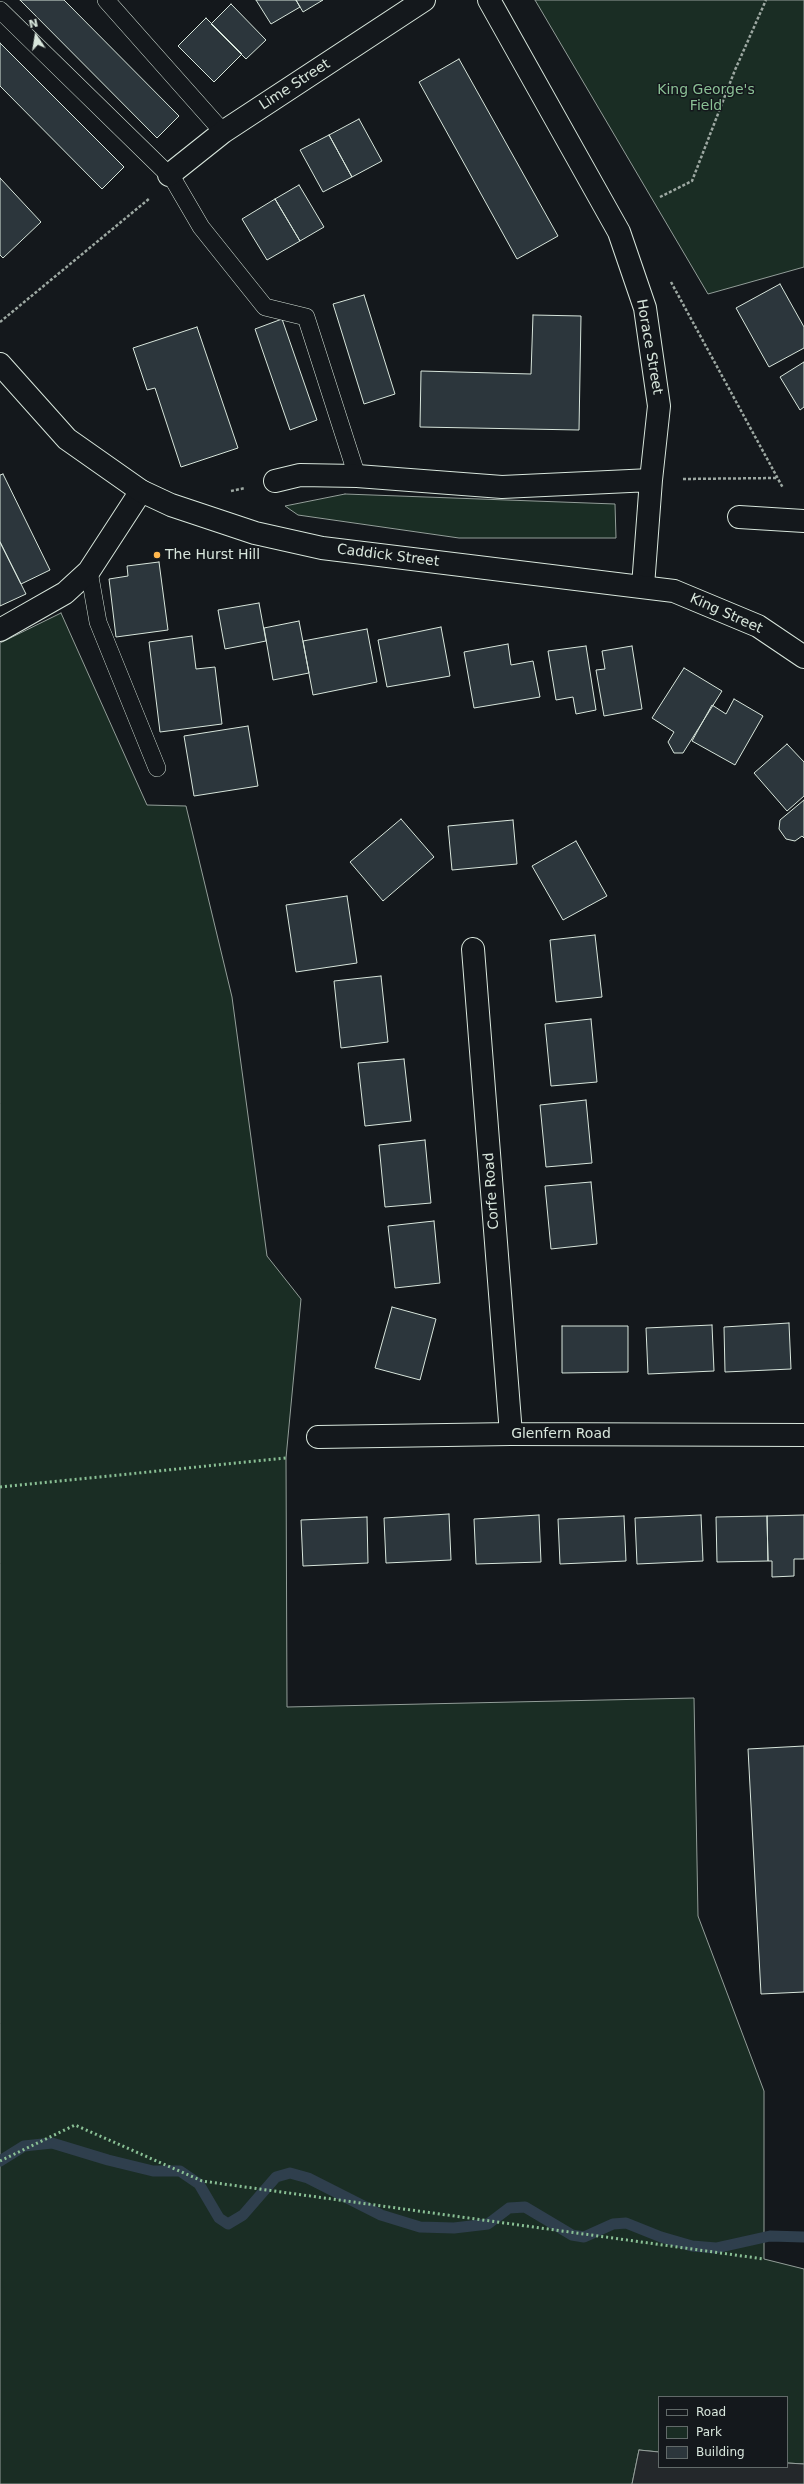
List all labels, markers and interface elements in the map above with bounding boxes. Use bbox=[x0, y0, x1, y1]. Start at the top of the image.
north arrow bbox=[16, 16, 56, 56]
text: N bbox=[28, 16, 39, 31]
street label: Lime Street bbox=[256, 56, 334, 114]
park label: King George's Field bbox=[657, 82, 755, 114]
street label: Horace Street bbox=[632, 298, 666, 396]
street label: Caddick Street bbox=[336, 541, 440, 571]
place label: The Hurst Hill bbox=[165, 547, 260, 563]
marker: The Hurst Hill bbox=[152, 550, 162, 560]
street label: King Street bbox=[687, 591, 765, 637]
street label: Corfe Road bbox=[481, 1152, 503, 1230]
street label: Glenfern Road bbox=[511, 1426, 611, 1442]
legend bbox=[658, 2396, 788, 2468]
text: Road bbox=[696, 2405, 726, 2419]
text: Park bbox=[696, 2425, 722, 2439]
text: Building bbox=[696, 2445, 745, 2459]

